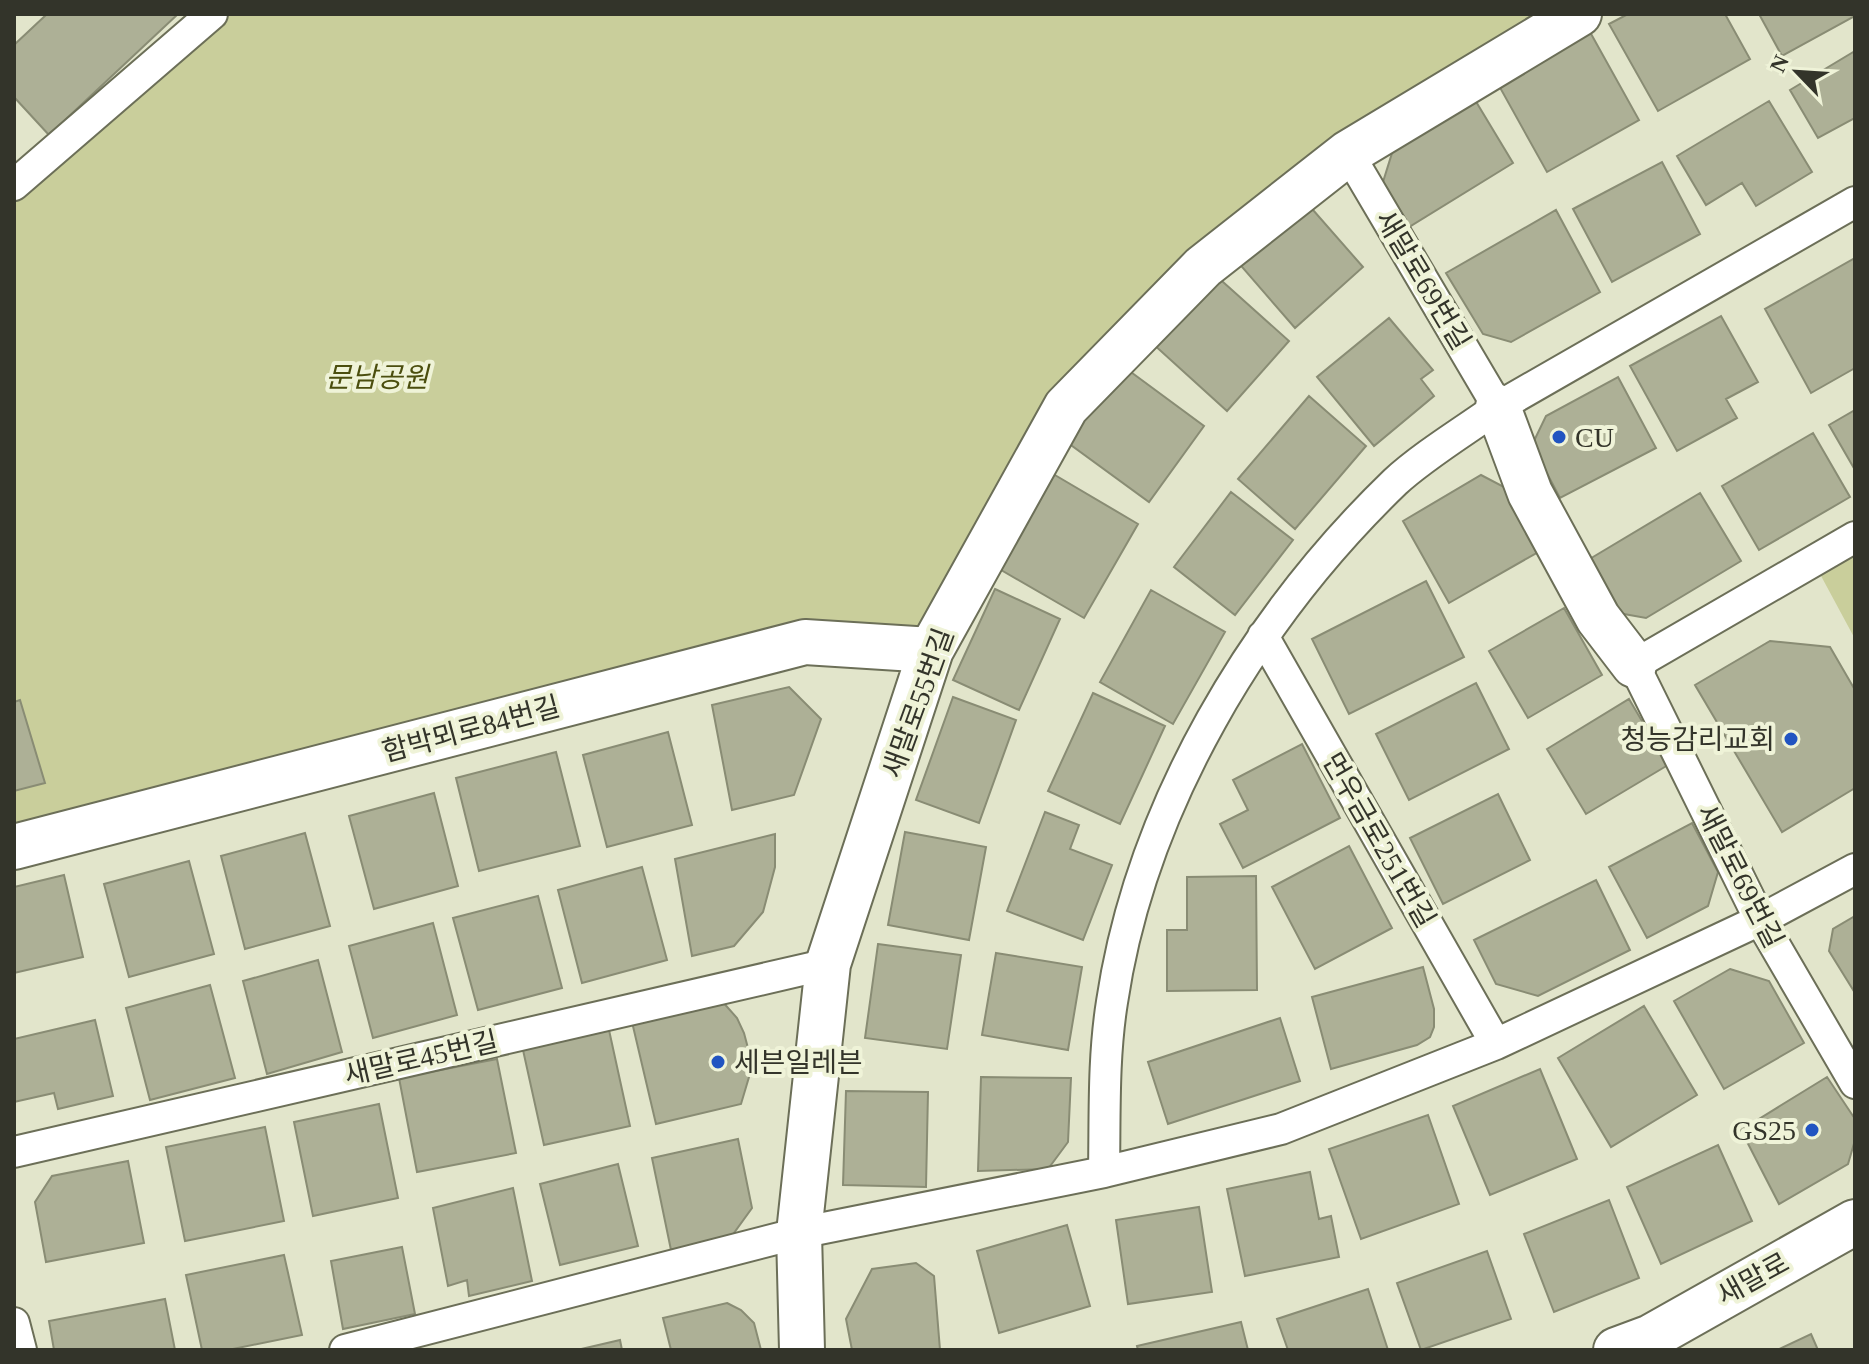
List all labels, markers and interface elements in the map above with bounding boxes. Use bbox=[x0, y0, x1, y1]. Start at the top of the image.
north arrow bbox=[1757, 32, 1837, 112]
text: N bbox=[1765, 51, 1794, 76]
street label: 새말로69번길 bbox=[1369, 205, 1477, 355]
park label: 문남공원 bbox=[325, 362, 431, 393]
place label: CU bbox=[1575, 422, 1614, 453]
marker: CU bbox=[1550, 428, 1568, 446]
street label: 새말로55번길 bbox=[877, 624, 959, 782]
street label: 함박뫼로84번길 bbox=[379, 690, 563, 768]
place label: 청능감리교회 bbox=[1620, 724, 1775, 755]
marker: 청능감리교회 bbox=[1782, 730, 1800, 748]
street label: 먼우금로251번길 bbox=[1316, 747, 1442, 933]
street label: 새말로69번길 bbox=[1691, 799, 1789, 953]
street label: 새말로45번길 bbox=[341, 1025, 501, 1091]
place label: 세븐일레븐 bbox=[734, 1047, 863, 1078]
marker: 세븐일레븐 bbox=[709, 1053, 727, 1071]
place label: GS25 bbox=[1732, 1115, 1796, 1146]
marker: GS25 bbox=[1803, 1121, 1821, 1139]
street label: 새말로 bbox=[1712, 1247, 1794, 1311]

